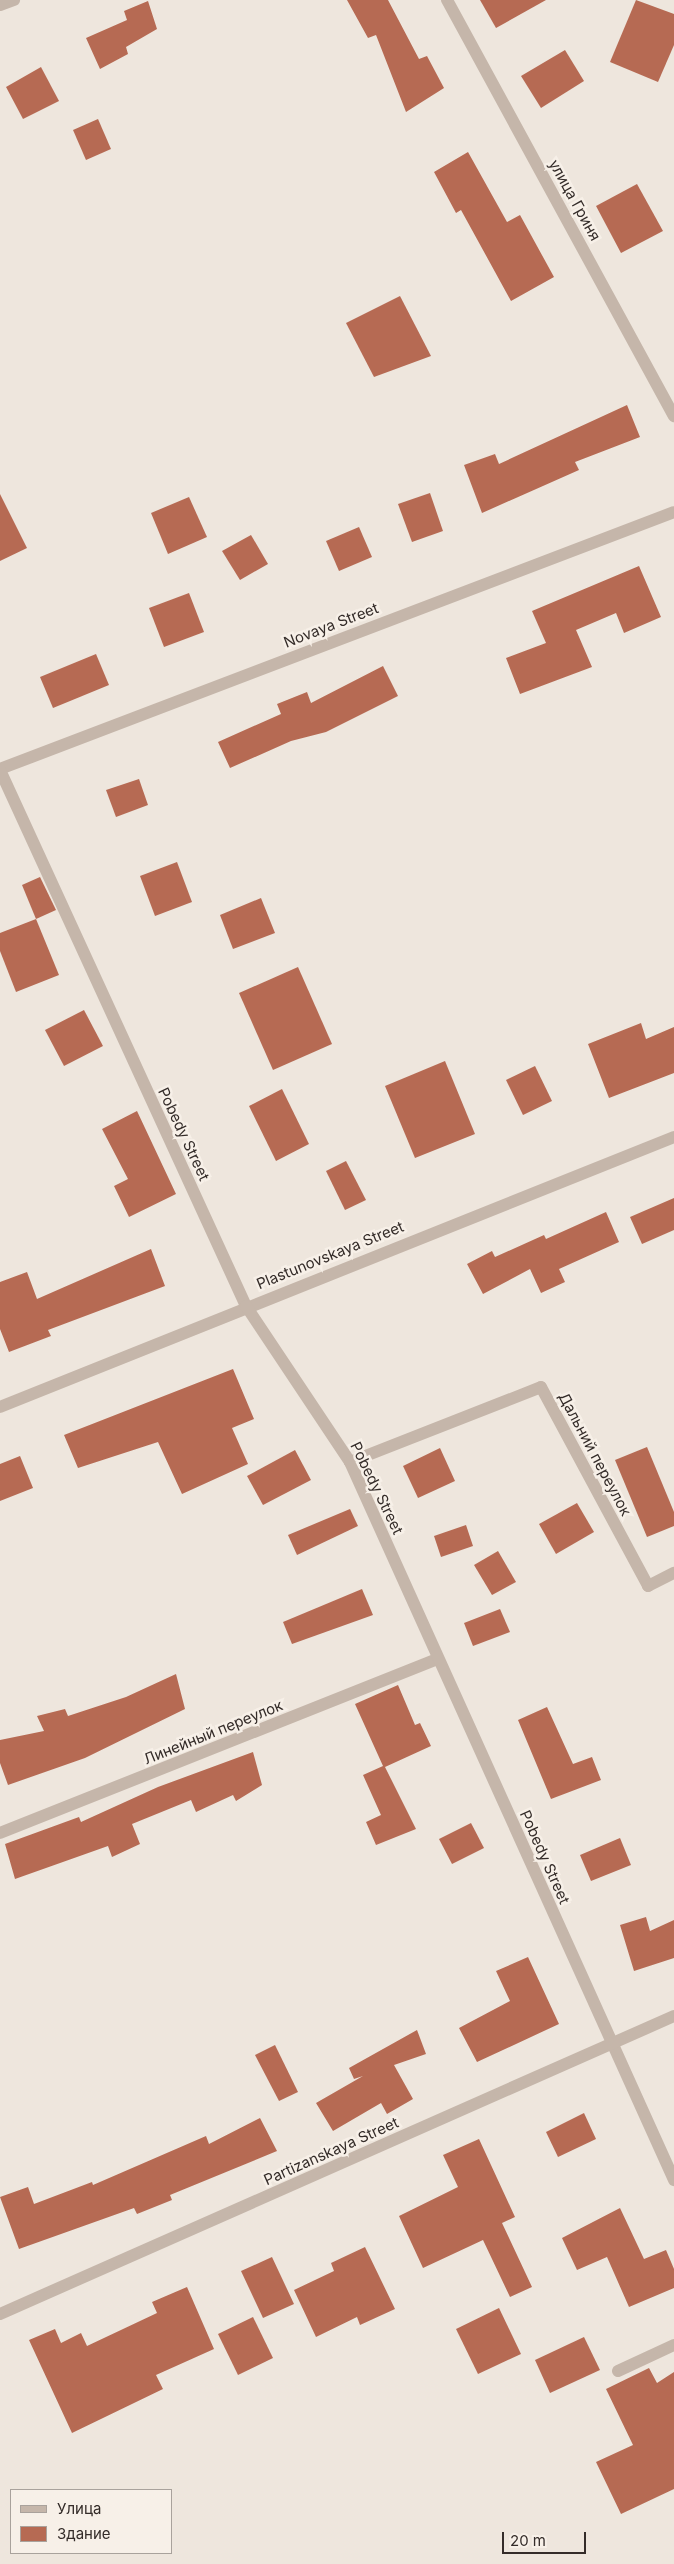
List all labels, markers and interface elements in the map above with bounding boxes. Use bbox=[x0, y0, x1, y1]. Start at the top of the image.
street label: улица Гриня bbox=[545, 156, 605, 244]
street label: Novaya Street bbox=[281, 599, 381, 651]
street label: Pobedy Street bbox=[155, 1085, 213, 1183]
street label: Plastunovskaya Street bbox=[254, 1217, 406, 1293]
street label: Дальний переулок bbox=[555, 1389, 635, 1519]
street label: Pobedy Street bbox=[347, 1439, 407, 1537]
street label: Линейный переулок bbox=[141, 1696, 285, 1768]
street label: Pobedy Street bbox=[516, 1807, 574, 1907]
street label: Partizanskaya Street bbox=[261, 2113, 401, 2189]
legend bbox=[10, 2489, 172, 2554]
text: Улица bbox=[57, 2499, 101, 2518]
scale bar bbox=[504, 2522, 588, 2554]
text: Здание bbox=[57, 2524, 111, 2543]
text: 20 m bbox=[510, 2531, 546, 2550]

